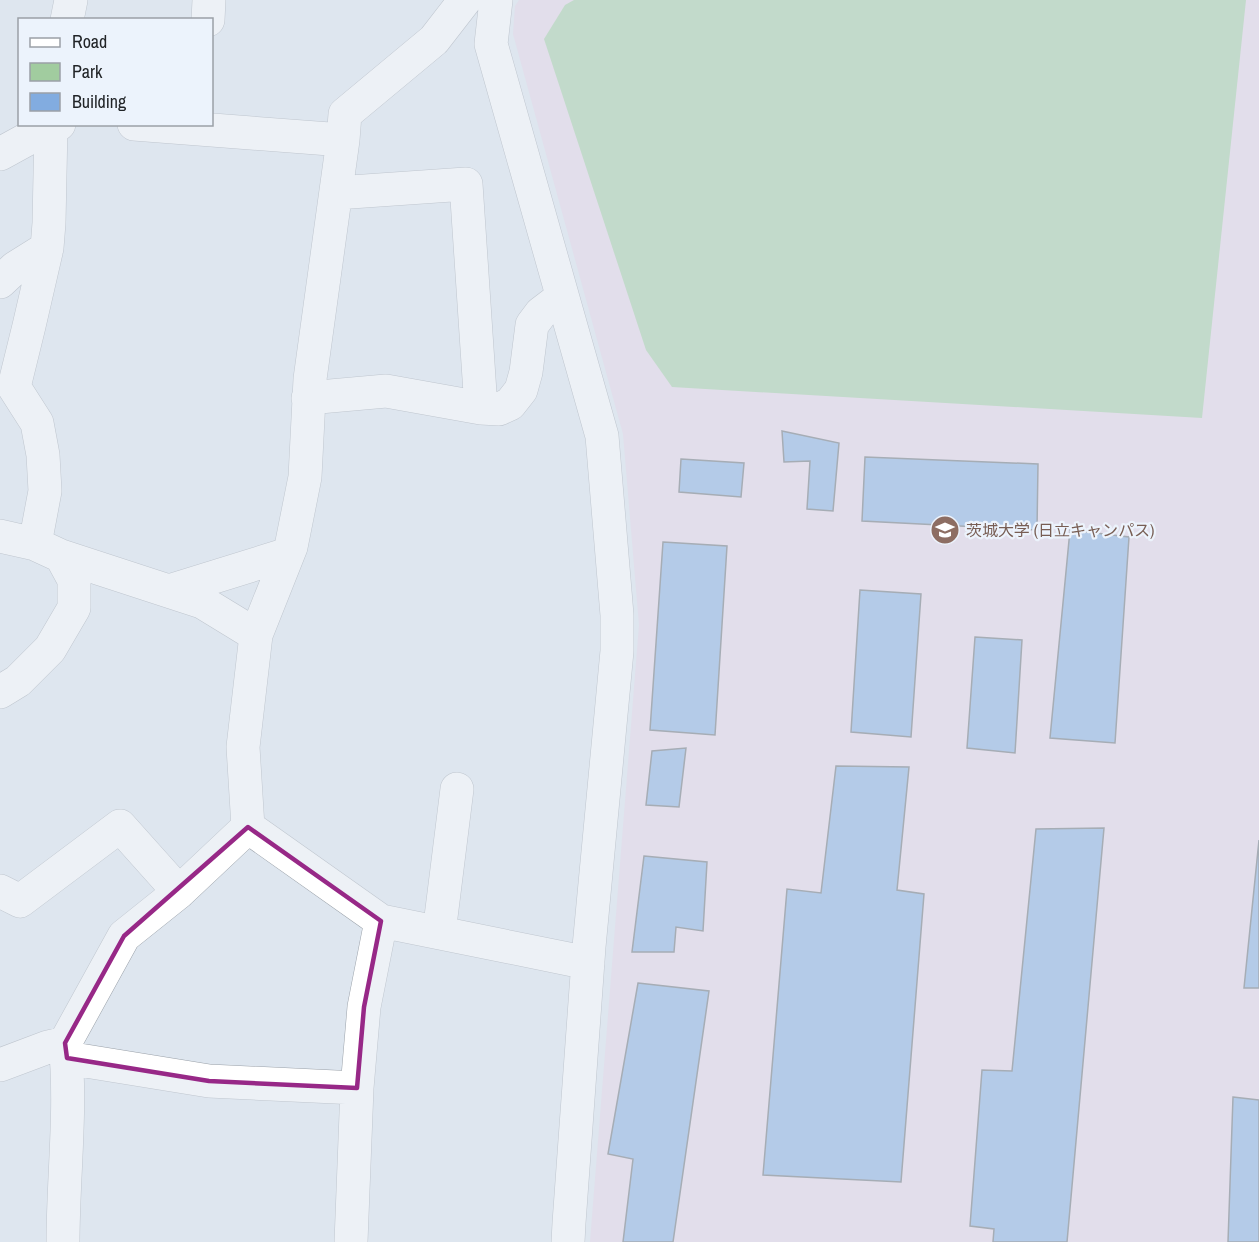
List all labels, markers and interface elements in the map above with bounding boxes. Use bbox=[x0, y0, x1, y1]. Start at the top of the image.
legend bbox=[18, 18, 213, 126]
text: Road bbox=[72, 29, 107, 54]
text: Park bbox=[72, 59, 103, 84]
text: Building bbox=[72, 89, 127, 114]
school or university icon: 茨城大学 (日立キャンパス) bbox=[929, 514, 961, 546]
place label: 茨城大学 (日立キャンパス) bbox=[966, 519, 1154, 541]

